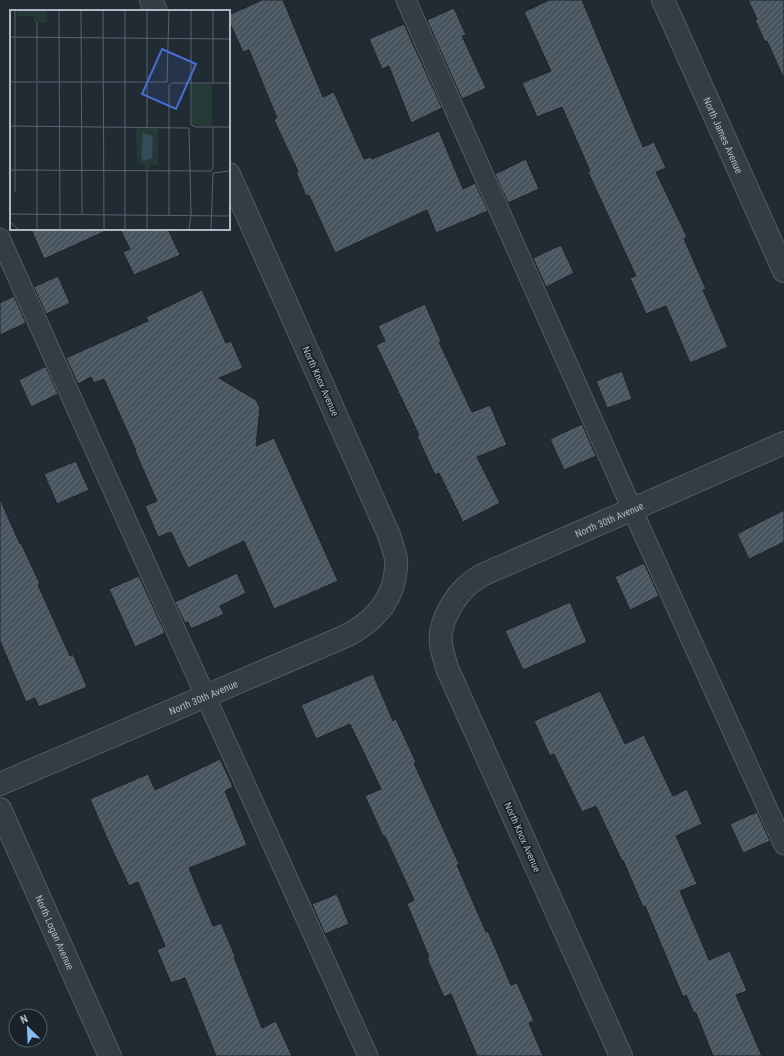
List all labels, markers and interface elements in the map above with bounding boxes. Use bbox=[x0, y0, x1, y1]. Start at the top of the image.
inset map bbox=[10, 10, 230, 230]
street label: North James Avenue bbox=[701, 96, 745, 175]
street label: North Knox Avenue bbox=[300, 345, 341, 418]
street label: North 30th Avenue bbox=[573, 500, 645, 540]
street label: North 30th Avenue bbox=[167, 678, 240, 717]
street label: North Knox Avenue bbox=[502, 801, 543, 874]
street label: North Logan Avenue bbox=[33, 894, 76, 972]
north arrow bbox=[8, 1008, 48, 1048]
text: N bbox=[18, 1012, 30, 1027]

